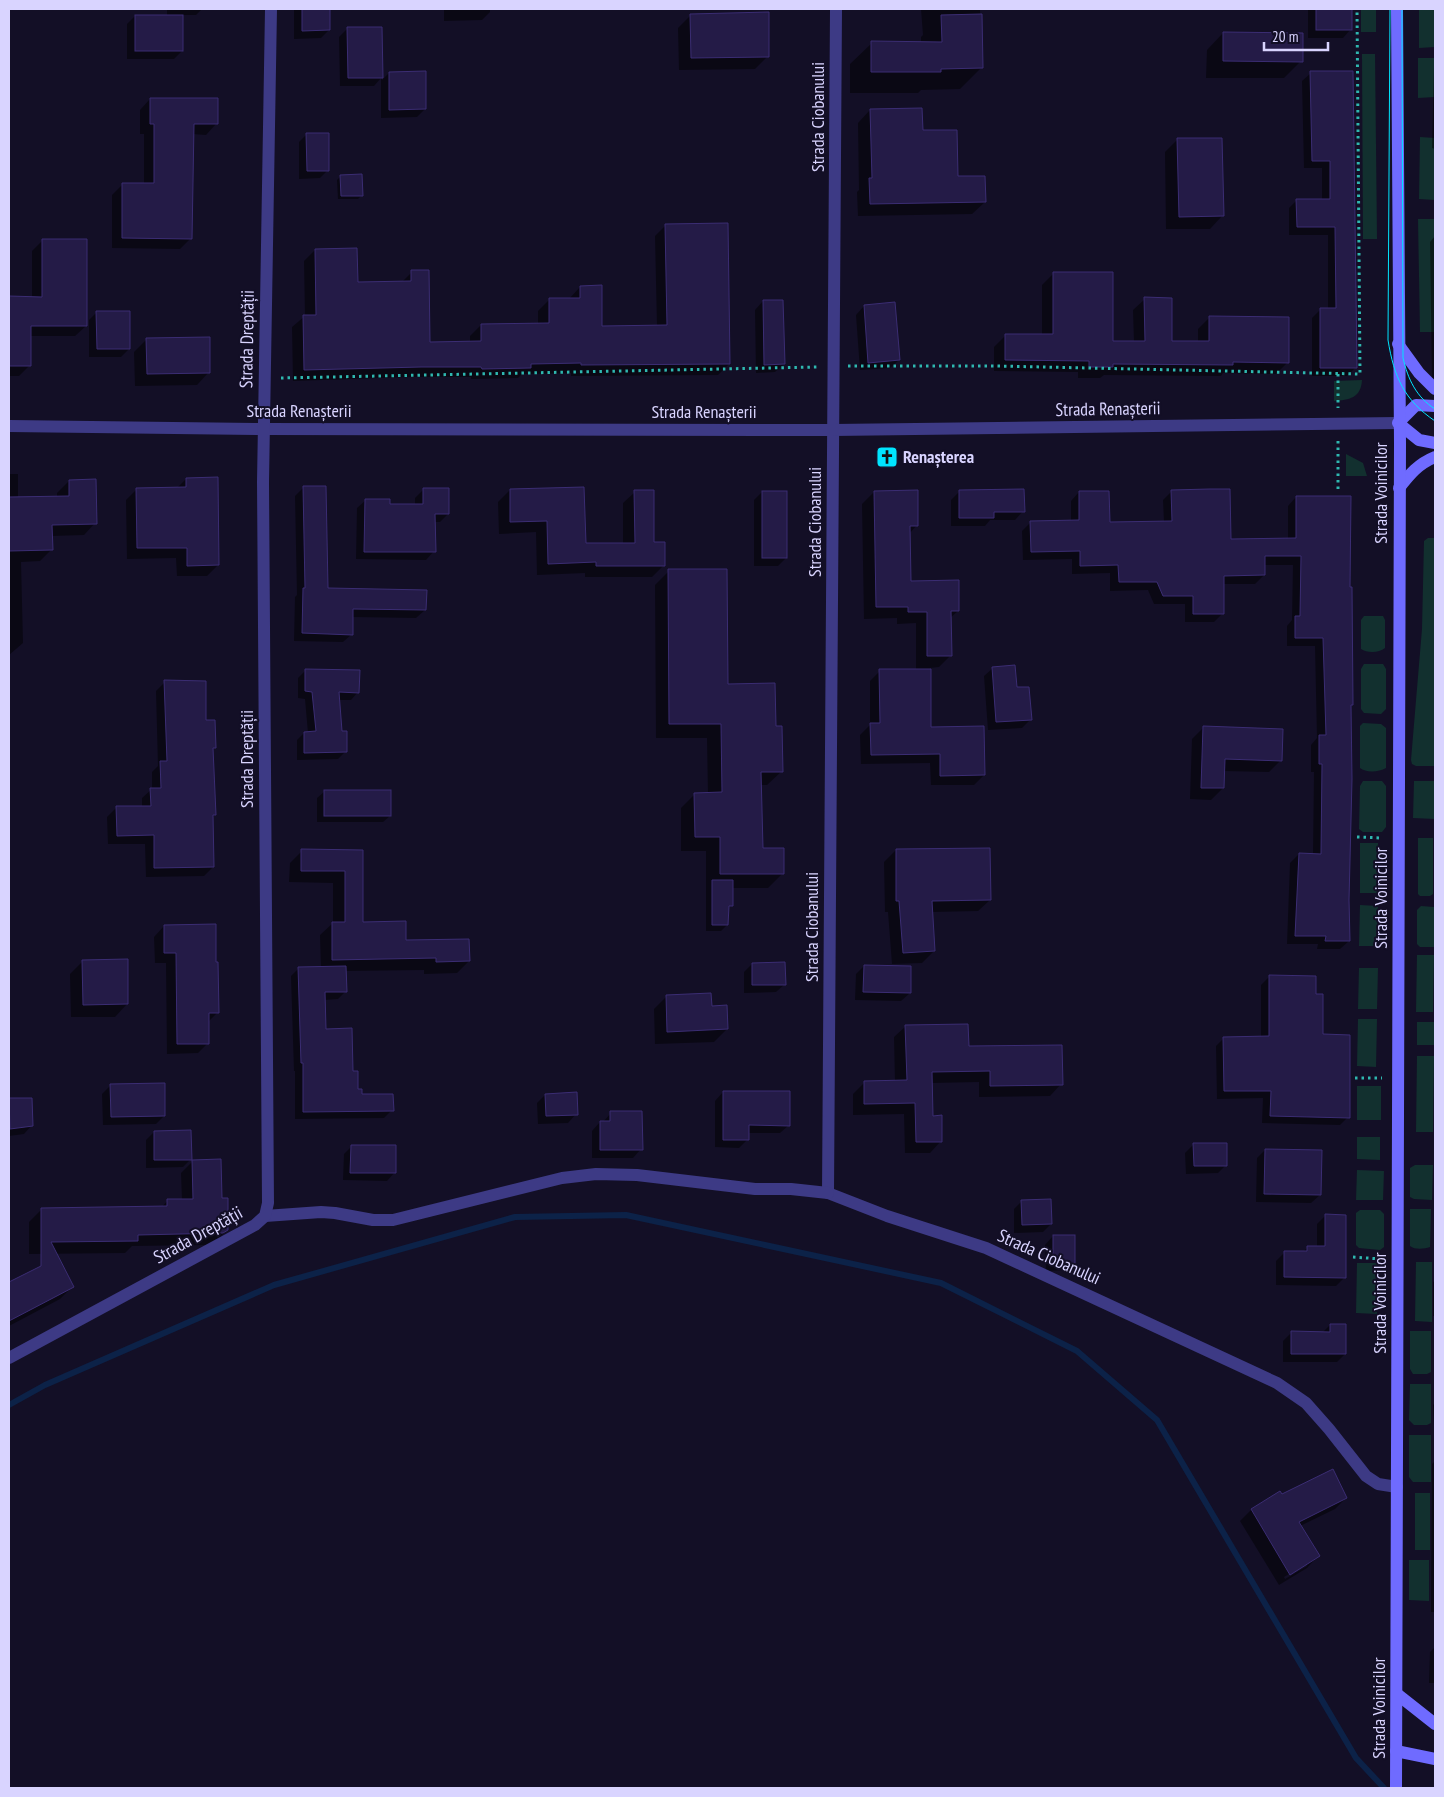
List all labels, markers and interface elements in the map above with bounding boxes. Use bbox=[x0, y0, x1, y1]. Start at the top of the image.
scale bar bbox=[1264, 20, 1328, 52]
text: 20 m bbox=[1272, 27, 1298, 46]
street label: Strada Ciobanului bbox=[806, 62, 829, 172]
street label: Strada Dreptății bbox=[234, 290, 259, 388]
street label: Strada Renașterii bbox=[1055, 396, 1161, 421]
street label: Strada Renașterii bbox=[246, 399, 352, 422]
street label: Strada Renașterii bbox=[651, 400, 757, 423]
street label: Strada Voinicilor bbox=[1369, 442, 1392, 544]
church icon: Renașterea bbox=[875, 445, 899, 469]
place label: Renașterea bbox=[903, 445, 974, 468]
street label: Strada Ciobanului bbox=[803, 467, 826, 577]
street label: Strada Dreptății bbox=[235, 710, 258, 808]
street label: Strada Voinicilor bbox=[1369, 847, 1392, 949]
street label: Strada Ciobanului bbox=[800, 872, 823, 982]
street label: Strada Dreptății bbox=[149, 1201, 246, 1268]
street label: Strada Ciobanului bbox=[994, 1224, 1104, 1289]
street label: Strada Voinicilor bbox=[1368, 1252, 1391, 1354]
street label: Strada Voinicilor bbox=[1367, 1657, 1390, 1759]

